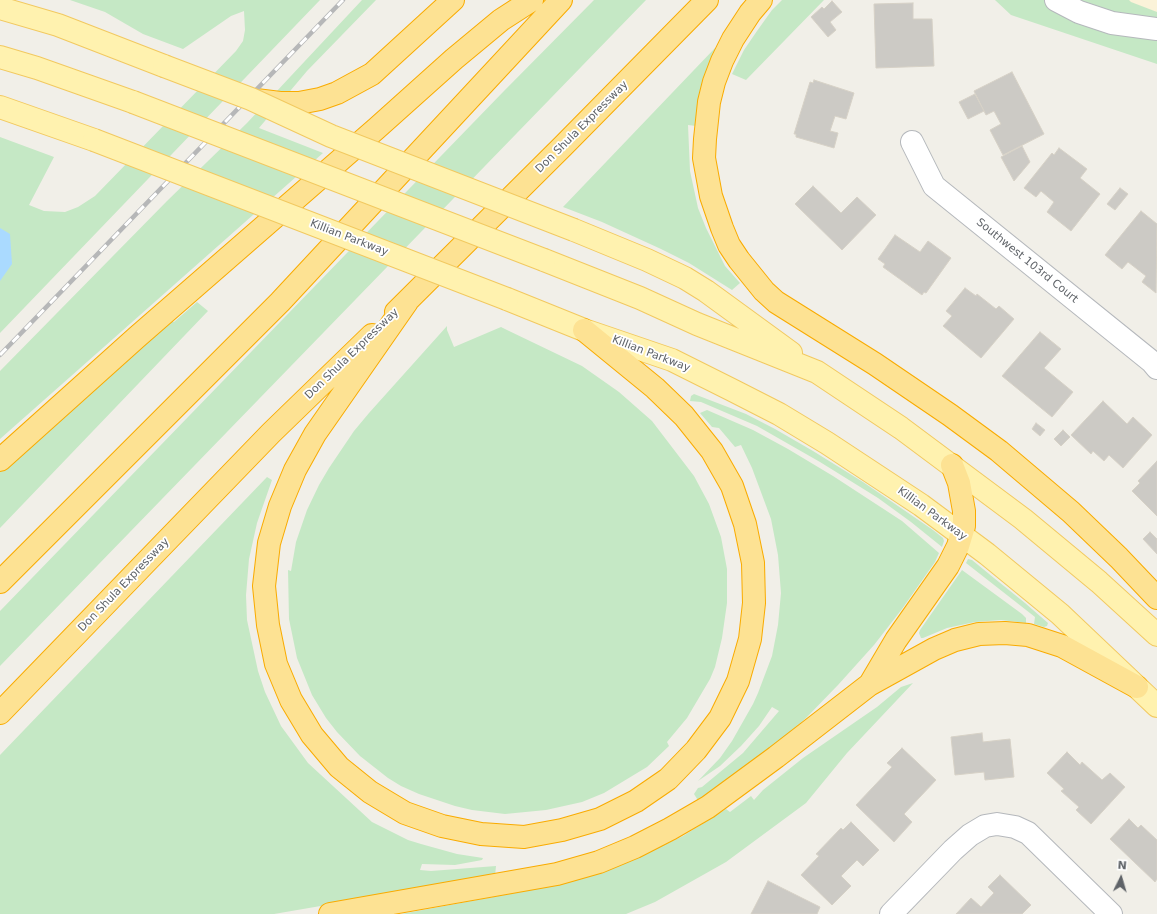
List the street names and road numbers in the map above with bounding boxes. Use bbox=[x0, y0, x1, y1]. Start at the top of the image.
street label: Don Shula Expressway bbox=[533, 78, 631, 176]
street label: Southwest 103rd Court bbox=[973, 216, 1081, 306]
street label: Killian Parkway bbox=[308, 217, 390, 259]
street label: Don Shula Expressway bbox=[302, 306, 402, 402]
street label: Killian Parkway bbox=[610, 333, 692, 375]
street label: Killian Parkway bbox=[895, 484, 969, 544]
street label: Don Shula Expressway bbox=[76, 535, 172, 635]

